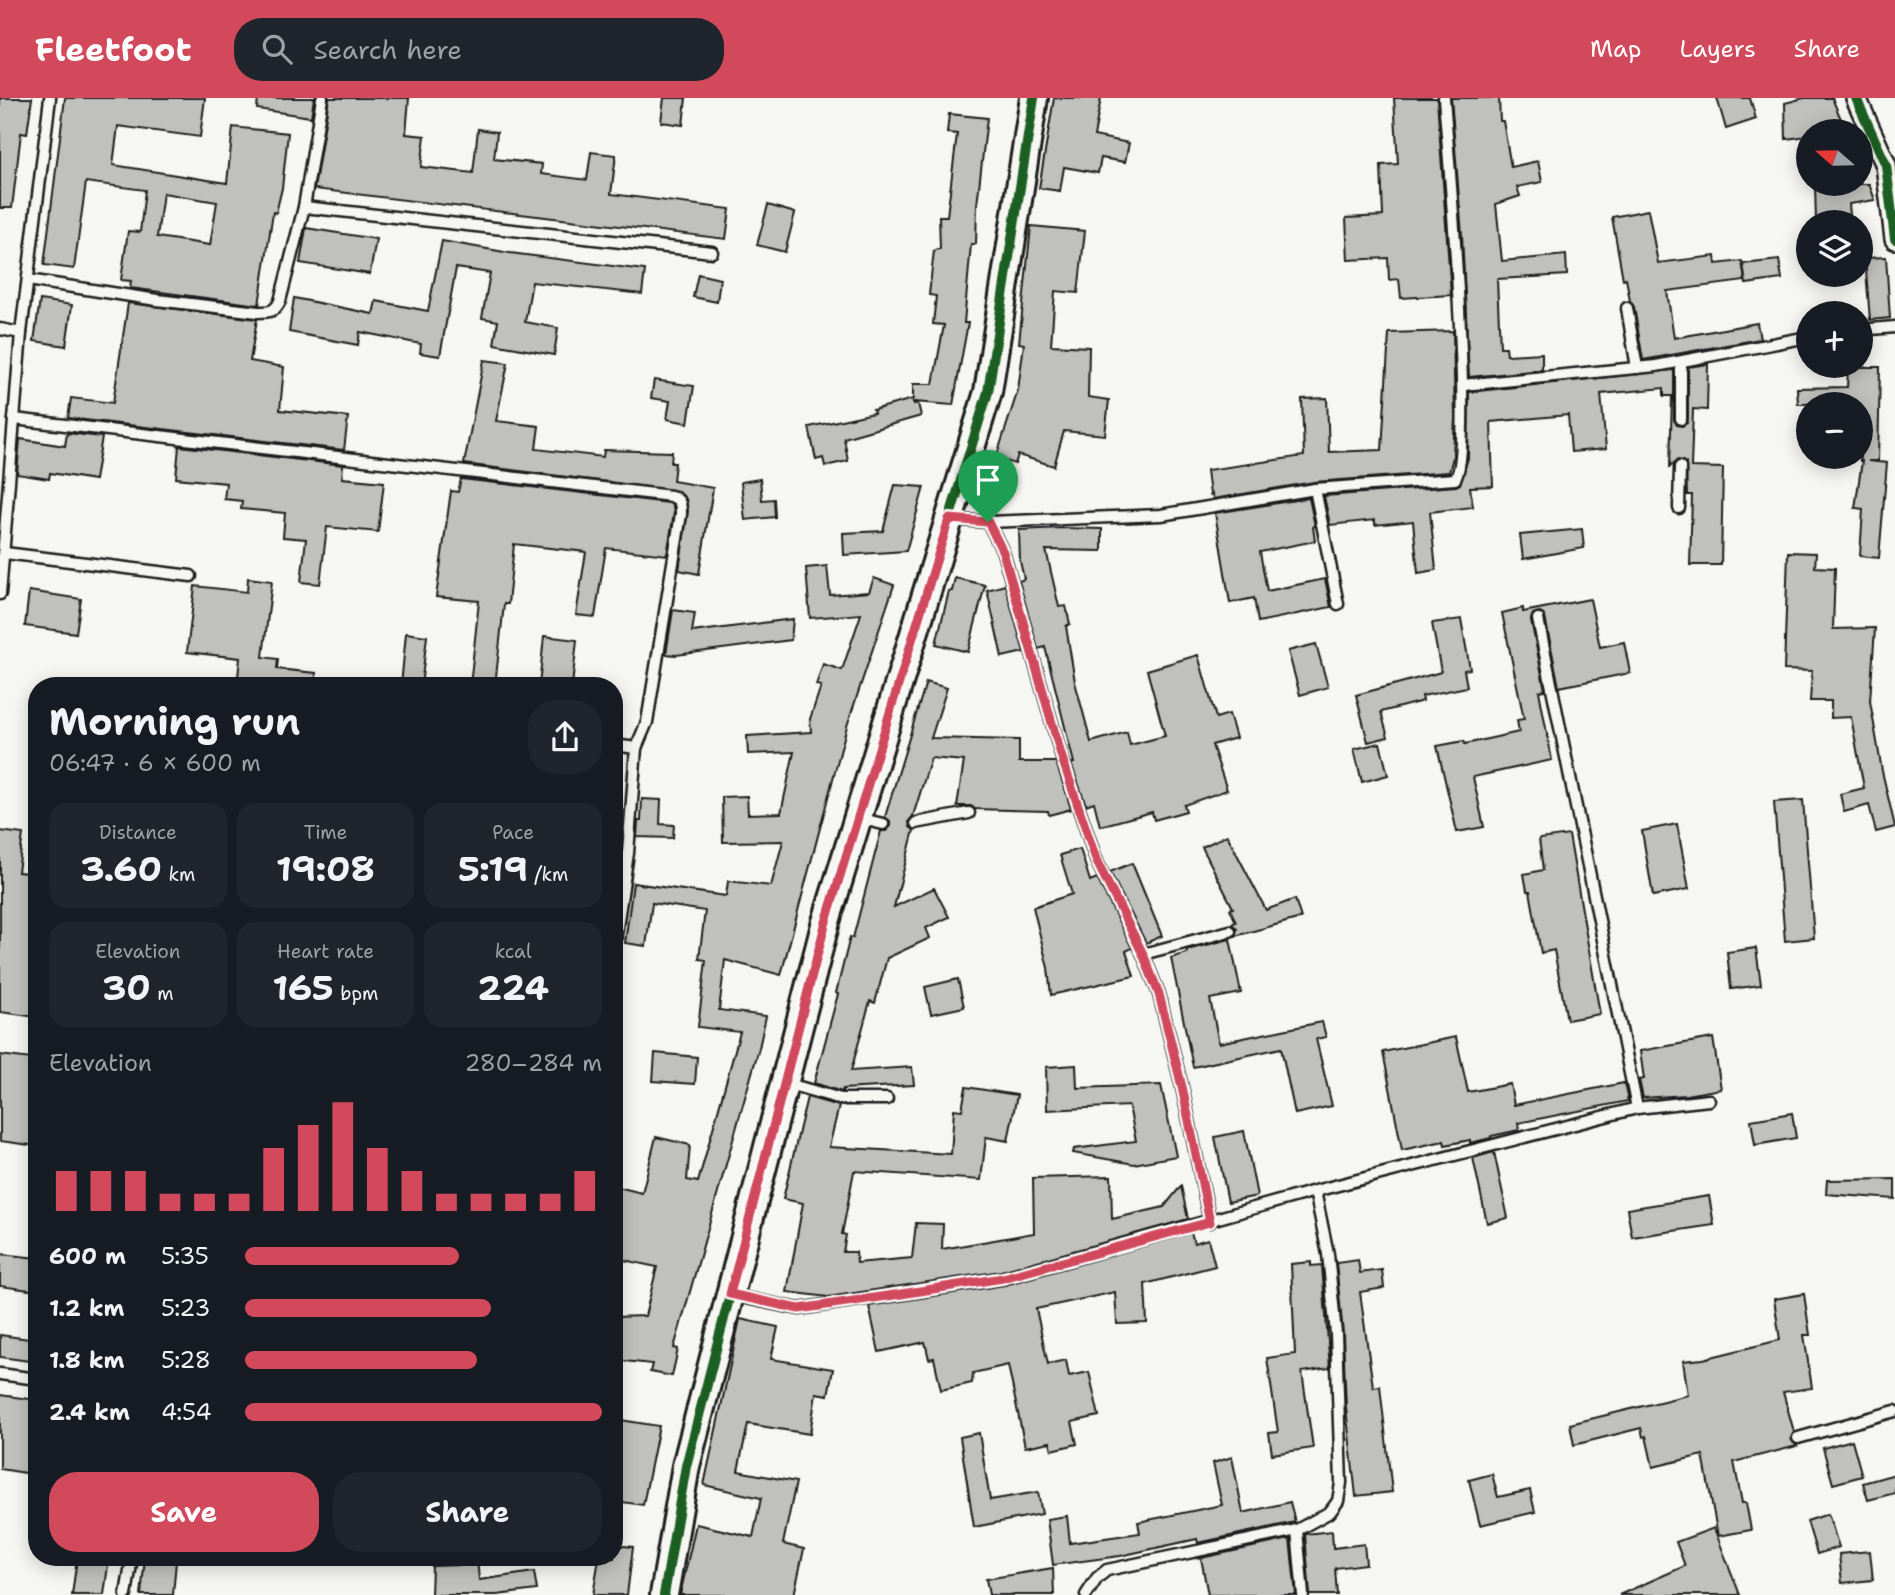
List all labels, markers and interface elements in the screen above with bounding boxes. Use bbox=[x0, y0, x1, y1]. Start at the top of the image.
search box bbox=[234, 18, 724, 81]
text: Fleetfoot bbox=[35, 27, 192, 72]
icon: search bbox=[258, 30, 296, 68]
text: Search here bbox=[314, 32, 462, 67]
text: Map bbox=[1590, 33, 1641, 65]
text: Layers bbox=[1679, 33, 1756, 65]
text: Share bbox=[1794, 33, 1860, 65]
north arrow bbox=[1796, 119, 1872, 196]
map controls bbox=[1796, 119, 1873, 469]
button: layers bbox=[1796, 210, 1873, 287]
button: + bbox=[1796, 301, 1873, 378]
button: − bbox=[1796, 392, 1873, 469]
pin bbox=[958, 450, 1018, 522]
icon: arrive bbox=[969, 461, 1007, 499]
text: Morning run bbox=[49, 696, 300, 747]
button: share bbox=[528, 700, 602, 774]
text: 06:47 · 6 × 600 m bbox=[49, 748, 261, 778]
text: Distance bbox=[99, 820, 177, 845]
text: Time bbox=[304, 820, 347, 845]
text: Pace bbox=[492, 820, 534, 845]
text: 3.60 bbox=[80, 845, 162, 892]
text: 19:08 bbox=[276, 845, 375, 892]
text: 5:19 bbox=[458, 845, 528, 892]
text: km bbox=[162, 862, 195, 887]
text: /km bbox=[528, 862, 568, 887]
text: Elevation bbox=[95, 939, 180, 964]
text: Heart rate bbox=[277, 939, 374, 964]
text: kcal bbox=[495, 939, 532, 964]
text: 30 bbox=[102, 964, 151, 1011]
text: 165 bbox=[273, 964, 334, 1011]
text: 224 bbox=[477, 964, 549, 1011]
text: m bbox=[151, 981, 174, 1006]
text: bpm bbox=[334, 981, 378, 1006]
text: Elevation bbox=[49, 1048, 152, 1078]
text: 280–284 m bbox=[464, 1048, 602, 1078]
text: 600 m bbox=[49, 1241, 126, 1271]
text: 5:35 bbox=[161, 1241, 209, 1271]
text: 1.2 km bbox=[49, 1293, 125, 1323]
text: 5:23 bbox=[161, 1293, 210, 1323]
text: 1.8 km bbox=[49, 1345, 124, 1375]
text: 5:28 bbox=[161, 1345, 211, 1375]
text: 2.4 km bbox=[49, 1397, 130, 1427]
text: 4:54 bbox=[161, 1397, 212, 1427]
button: Save bbox=[49, 1472, 319, 1552]
button: Share bbox=[333, 1472, 602, 1552]

